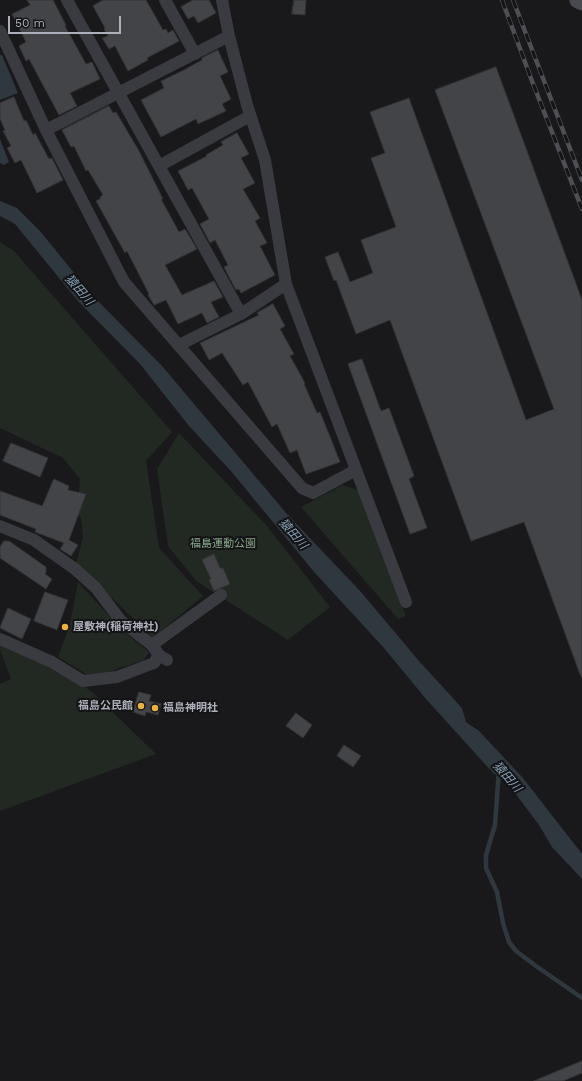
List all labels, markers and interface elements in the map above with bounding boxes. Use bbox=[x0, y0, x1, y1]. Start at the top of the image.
scale bar bbox=[10, 8, 123, 34]
text: 50 m bbox=[15, 16, 45, 30]
water label: 猿田川 bbox=[62, 272, 96, 308]
water label: 猿田川 bbox=[276, 516, 310, 552]
park label: 福島運動公園 bbox=[190, 537, 256, 551]
place label: 屋敷神(稲荷神社) bbox=[73, 620, 159, 634]
marker: 屋敷神(稲荷神社) bbox=[60, 622, 70, 632]
place label: 福島公民館 bbox=[78, 699, 133, 713]
marker: 福島公民館 bbox=[136, 701, 146, 711]
place label: 福島神明社 bbox=[163, 701, 218, 715]
marker: 福島神明社 bbox=[150, 703, 160, 713]
water label: 猿田川 bbox=[490, 759, 524, 795]

